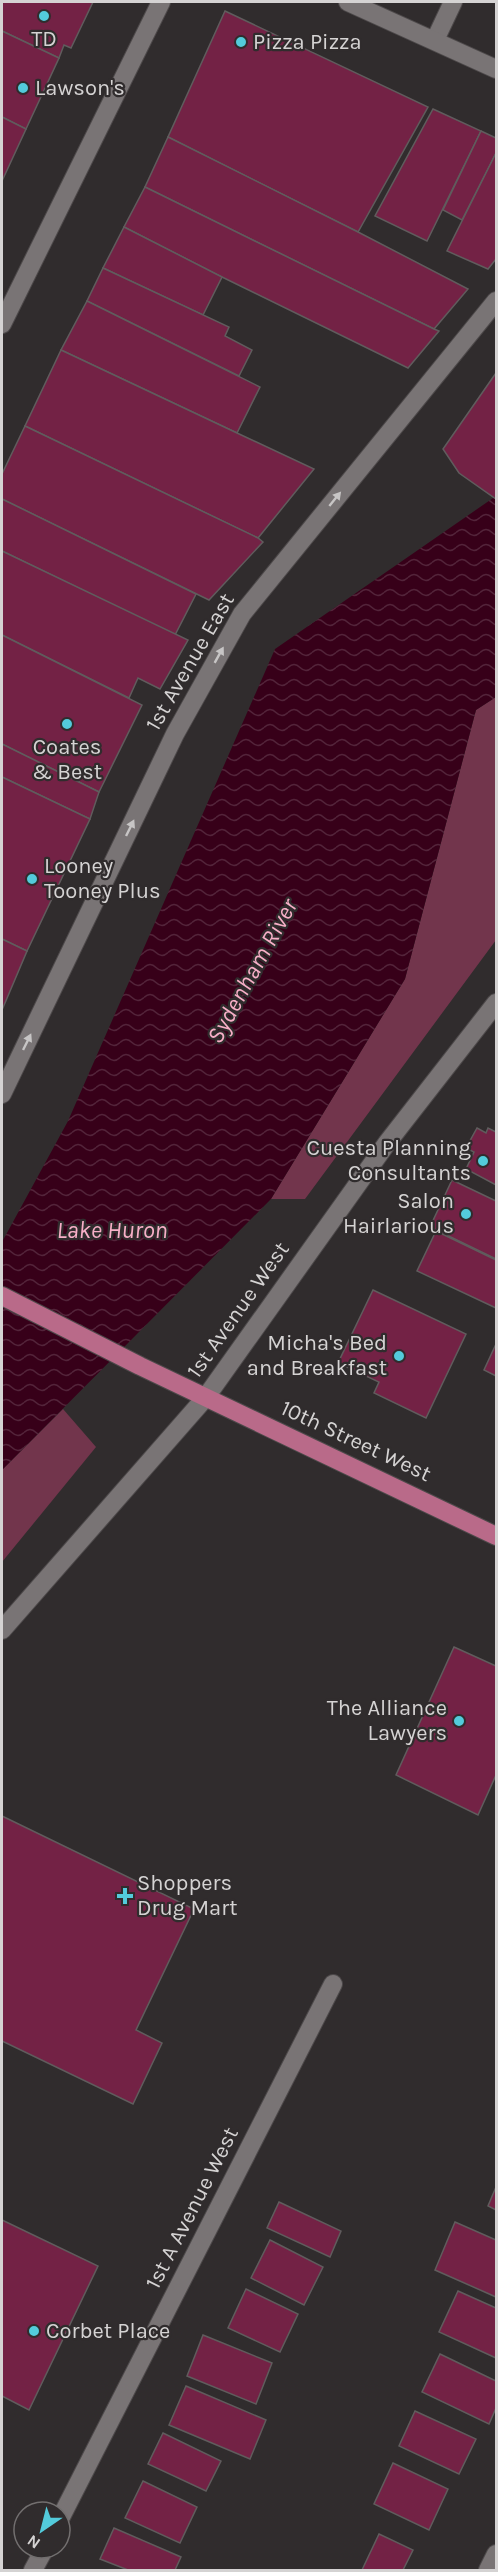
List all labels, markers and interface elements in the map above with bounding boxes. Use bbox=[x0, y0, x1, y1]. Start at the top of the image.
marker: TD bbox=[37, 9, 51, 23]
place label: TD bbox=[31, 26, 57, 52]
place label: Pizza Pizza bbox=[253, 29, 362, 55]
marker: Pizza Pizza bbox=[234, 35, 248, 49]
place label: Lawson's bbox=[35, 75, 125, 101]
marker: Lawson's bbox=[16, 81, 30, 95]
one-way arrow bbox=[329, 491, 342, 507]
street label: 1st Avenue East bbox=[140, 589, 240, 735]
one-way arrow bbox=[214, 646, 224, 663]
marker: Coates & Best bbox=[60, 717, 74, 731]
place label: Coates & Best bbox=[32, 734, 102, 785]
one-way arrow bbox=[126, 820, 135, 837]
place label: Looney Tooney Plus bbox=[44, 853, 161, 904]
marker: Looney Tooney Plus bbox=[25, 872, 39, 886]
water label: Sydenham River bbox=[201, 893, 304, 1048]
one-way arrow bbox=[23, 1033, 32, 1050]
place label: Cuesta Planning Consultants bbox=[306, 1135, 472, 1186]
marker: Cuesta Planning Consultants bbox=[476, 1154, 490, 1168]
place label: Salon Hairlarious bbox=[343, 1188, 454, 1239]
marker: Salon Hairlarious bbox=[459, 1207, 473, 1221]
water label: Lake Huron bbox=[56, 1216, 168, 1244]
street label: 1st Avenue West bbox=[181, 1237, 295, 1383]
place label: Micha's Bed and Breakfast bbox=[247, 1330, 387, 1381]
marker: Micha's Bed and Breakfast bbox=[392, 1349, 406, 1363]
street label: 10th Street West bbox=[277, 1395, 435, 1487]
place label: The Alliance Lawyers bbox=[327, 1695, 447, 1746]
marker: The Alliance Lawyers bbox=[452, 1714, 466, 1728]
place label: Shoppers Drug Mart bbox=[137, 1870, 237, 1921]
marker: Shoppers Drug Mart bbox=[118, 1889, 132, 1903]
street label: 1st A Avenue West bbox=[140, 2123, 244, 2293]
place label: Corbet Place bbox=[46, 2318, 170, 2344]
marker: Corbet Place bbox=[27, 2324, 41, 2338]
north arrow bbox=[12, 2500, 72, 2560]
text: N bbox=[24, 2531, 44, 2553]

